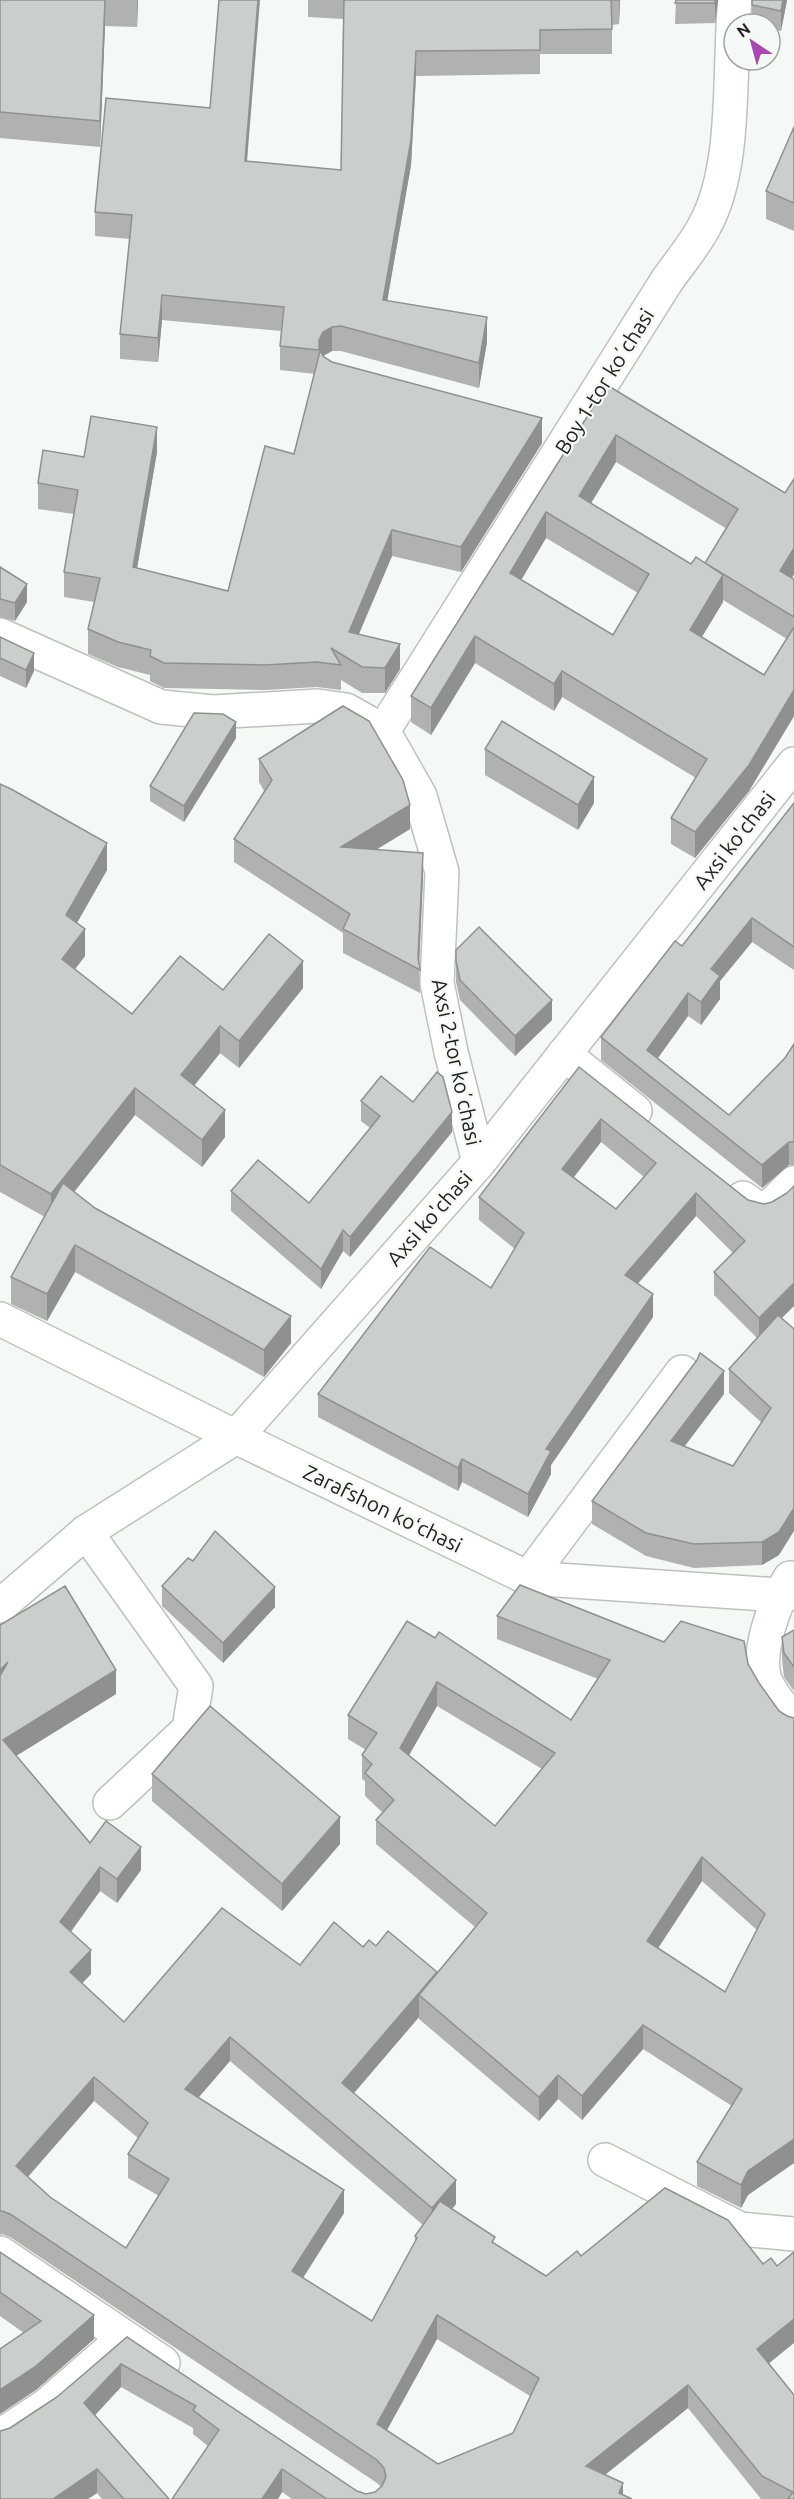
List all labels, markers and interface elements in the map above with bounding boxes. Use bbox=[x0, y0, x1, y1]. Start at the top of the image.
north arrow bbox=[722, 12, 782, 72]
text: N bbox=[733, 19, 753, 41]
street label: Boy 1-tor koʼchasi bbox=[550, 304, 658, 458]
street label: Axsi ko'chasi bbox=[688, 786, 780, 894]
street label: Аxsi 2-tor koʼchasi bbox=[428, 976, 486, 1148]
street label: Axsi ko'chasi bbox=[381, 1166, 477, 1270]
street label: Zarafshon koʻchasi bbox=[300, 1459, 466, 1557]

